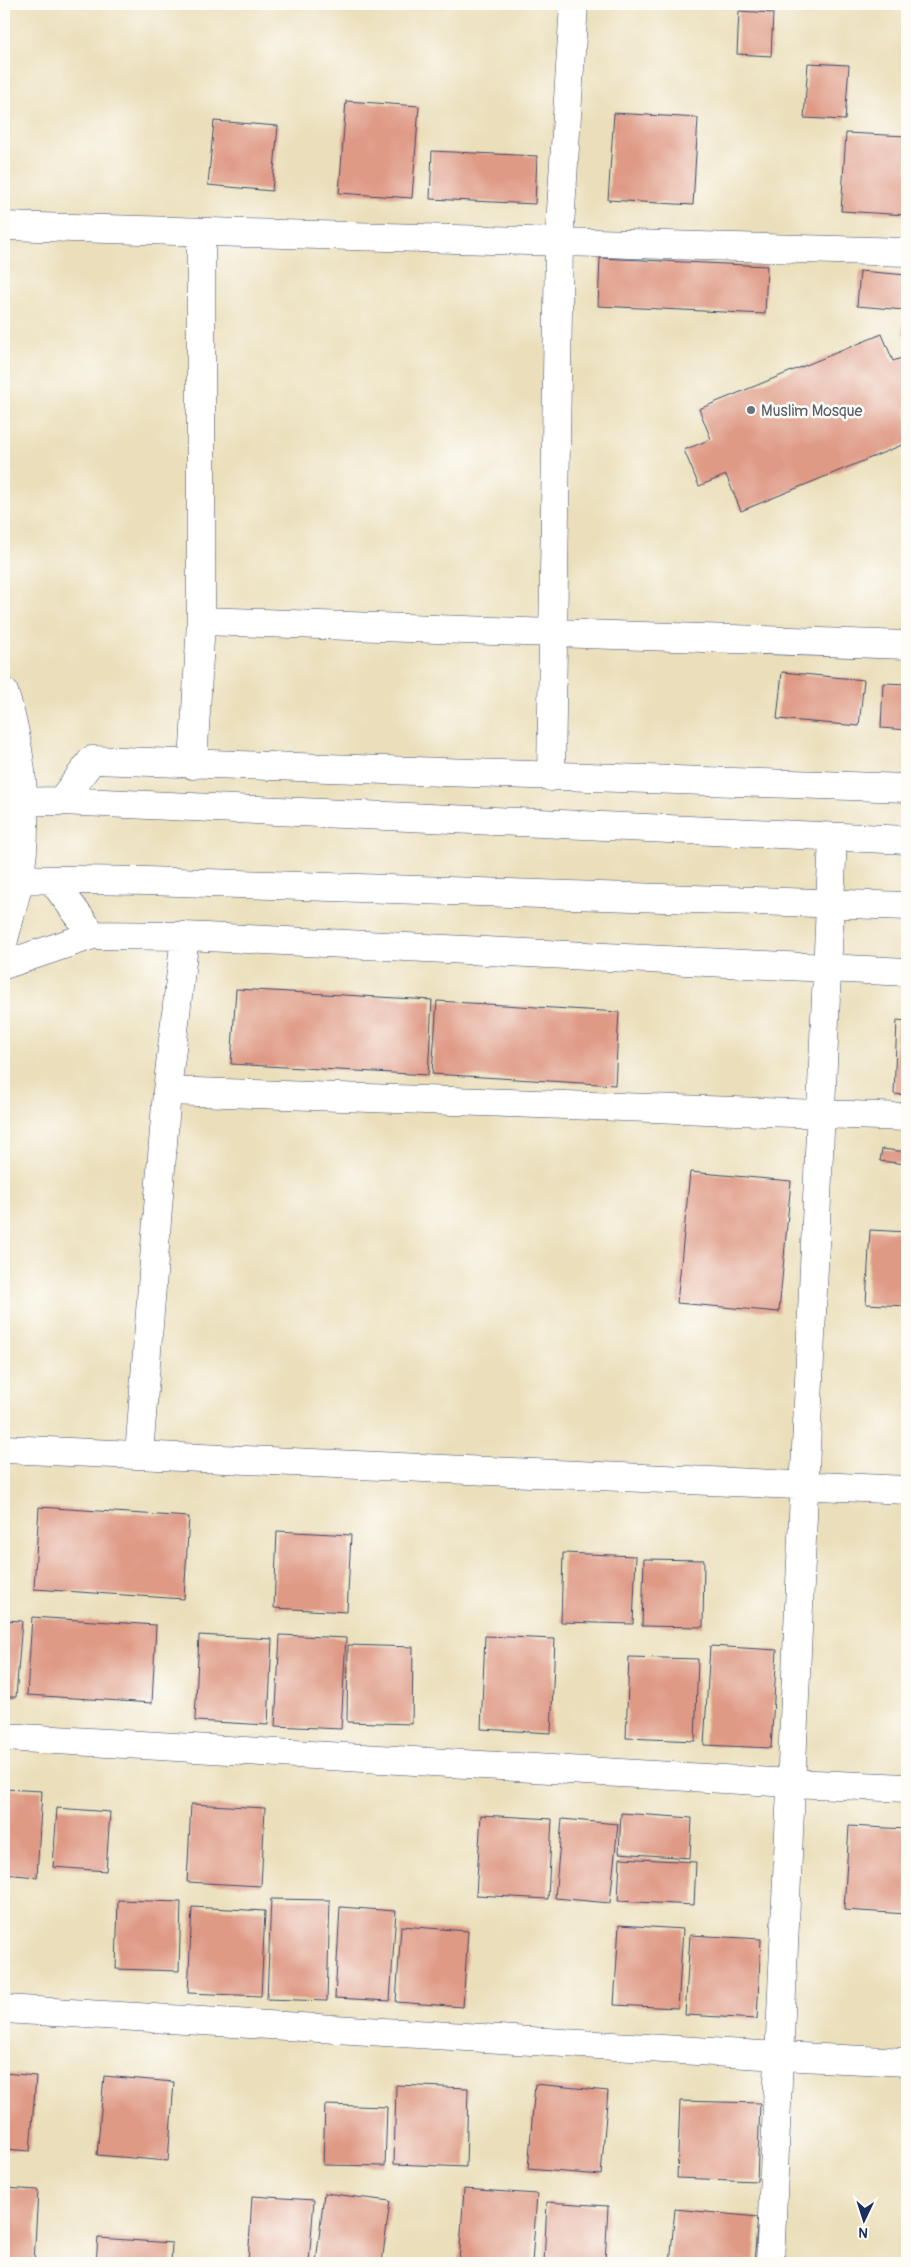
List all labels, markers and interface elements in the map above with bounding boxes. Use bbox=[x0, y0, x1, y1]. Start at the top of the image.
place label: Muslim Mosque bbox=[761, 401, 862, 421]
marker: Muslim Mosque bbox=[745, 404, 757, 416]
north arrow bbox=[838, 2194, 888, 2244]
text: N bbox=[858, 2224, 868, 2241]

